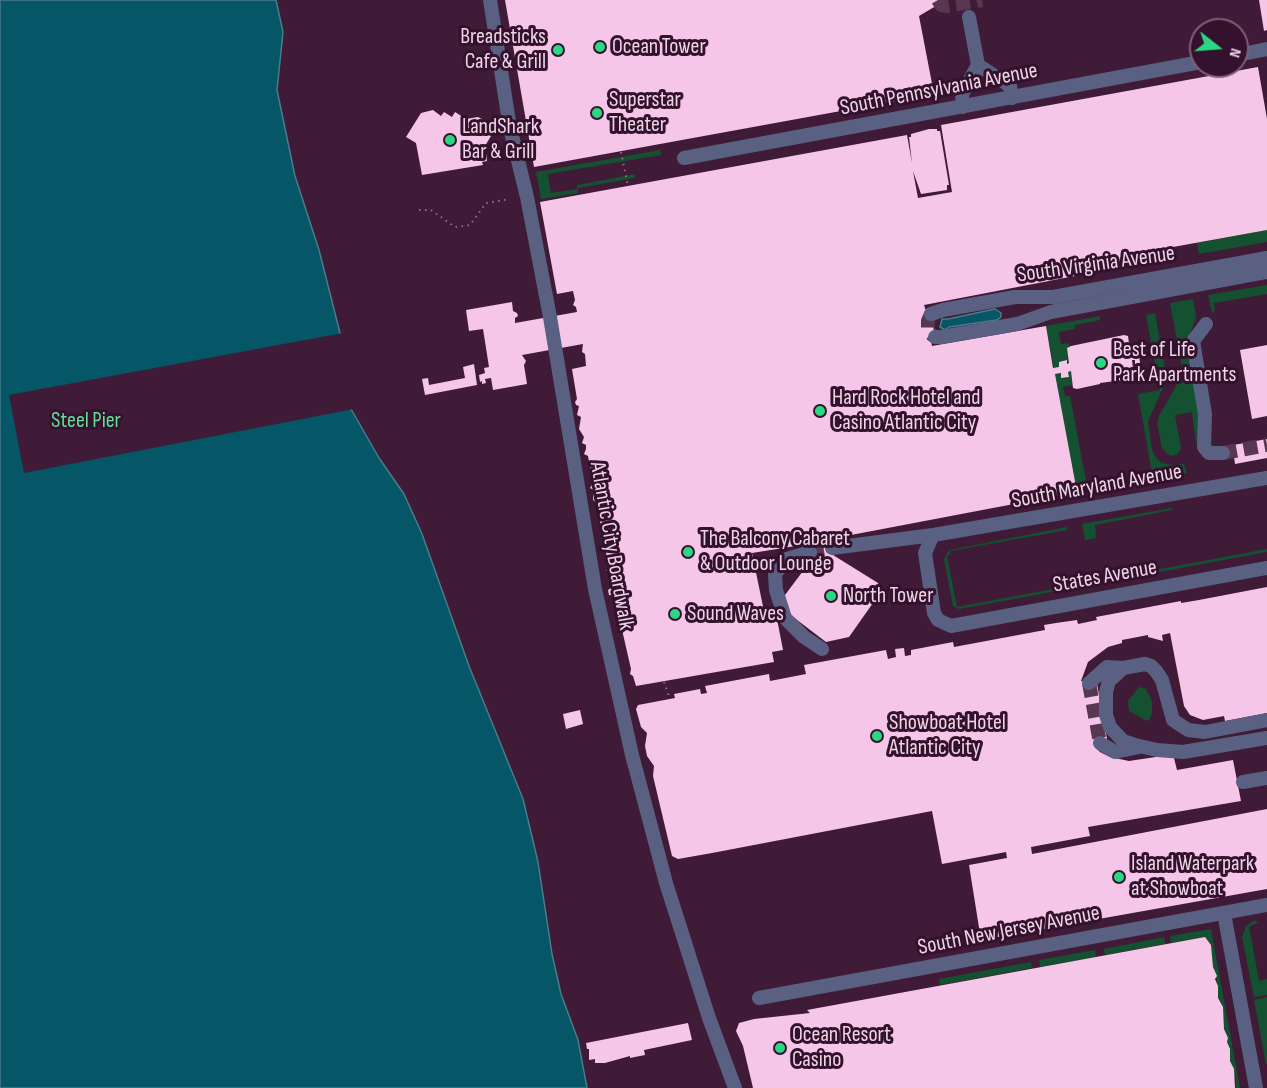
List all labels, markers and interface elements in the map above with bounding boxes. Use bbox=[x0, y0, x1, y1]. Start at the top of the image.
north arrow bbox=[1189, 18, 1249, 78]
place label: Breadsticks Cafe & Grill bbox=[460, 24, 546, 76]
place label: Ocean Tower bbox=[612, 34, 706, 60]
marker: Ocean Tower bbox=[593, 40, 607, 54]
marker: Breadsticks Cafe & Grill bbox=[551, 43, 565, 57]
text: N bbox=[1224, 46, 1245, 60]
street label: South Pennsylvania Avenue bbox=[838, 58, 1040, 122]
place label: Superstar Theater bbox=[609, 87, 681, 138]
marker: Superstar Theater bbox=[590, 106, 604, 120]
place label: LandShark Bar & Grill bbox=[462, 114, 539, 166]
marker: LandShark Bar & Grill bbox=[443, 133, 457, 147]
street label: South Virginia Avenue bbox=[1015, 241, 1177, 289]
place label: Best of Life Park Apartments bbox=[1113, 337, 1236, 388]
marker: Best of Life Park Apartments bbox=[1094, 356, 1108, 370]
place label: Hard Rock Hotel and Casino Atlantic City bbox=[832, 385, 980, 436]
marker: Hard Rock Hotel and Casino Atlantic City bbox=[813, 404, 827, 418]
park label: Steel Pier bbox=[51, 408, 121, 434]
street label: South Maryland Avenue bbox=[1010, 459, 1184, 515]
street label: Atlantic City Boardwalk bbox=[583, 460, 639, 632]
place label: The Balcony Cabaret & Outdoor Lounge bbox=[700, 526, 850, 578]
marker: The Balcony Cabaret & Outdoor Lounge bbox=[681, 545, 695, 559]
street label: States Avenue bbox=[1051, 555, 1159, 599]
place label: North Tower bbox=[843, 583, 933, 609]
marker: North Tower bbox=[824, 589, 838, 603]
place label: Sound Waves bbox=[687, 601, 784, 627]
marker: Sound Waves bbox=[668, 607, 682, 621]
place label: Showboat Hotel Atlantic City bbox=[889, 710, 1006, 762]
marker: Showboat Hotel Atlantic City bbox=[870, 729, 884, 743]
place label: Island Waterpark at Showboat bbox=[1131, 851, 1254, 902]
marker: Island Waterpark at Showboat bbox=[1112, 870, 1126, 884]
street label: South New Jersey Avenue bbox=[916, 900, 1102, 962]
place label: Ocean Resort Casino bbox=[792, 1022, 891, 1074]
marker: Ocean Resort Casino bbox=[773, 1041, 787, 1055]

